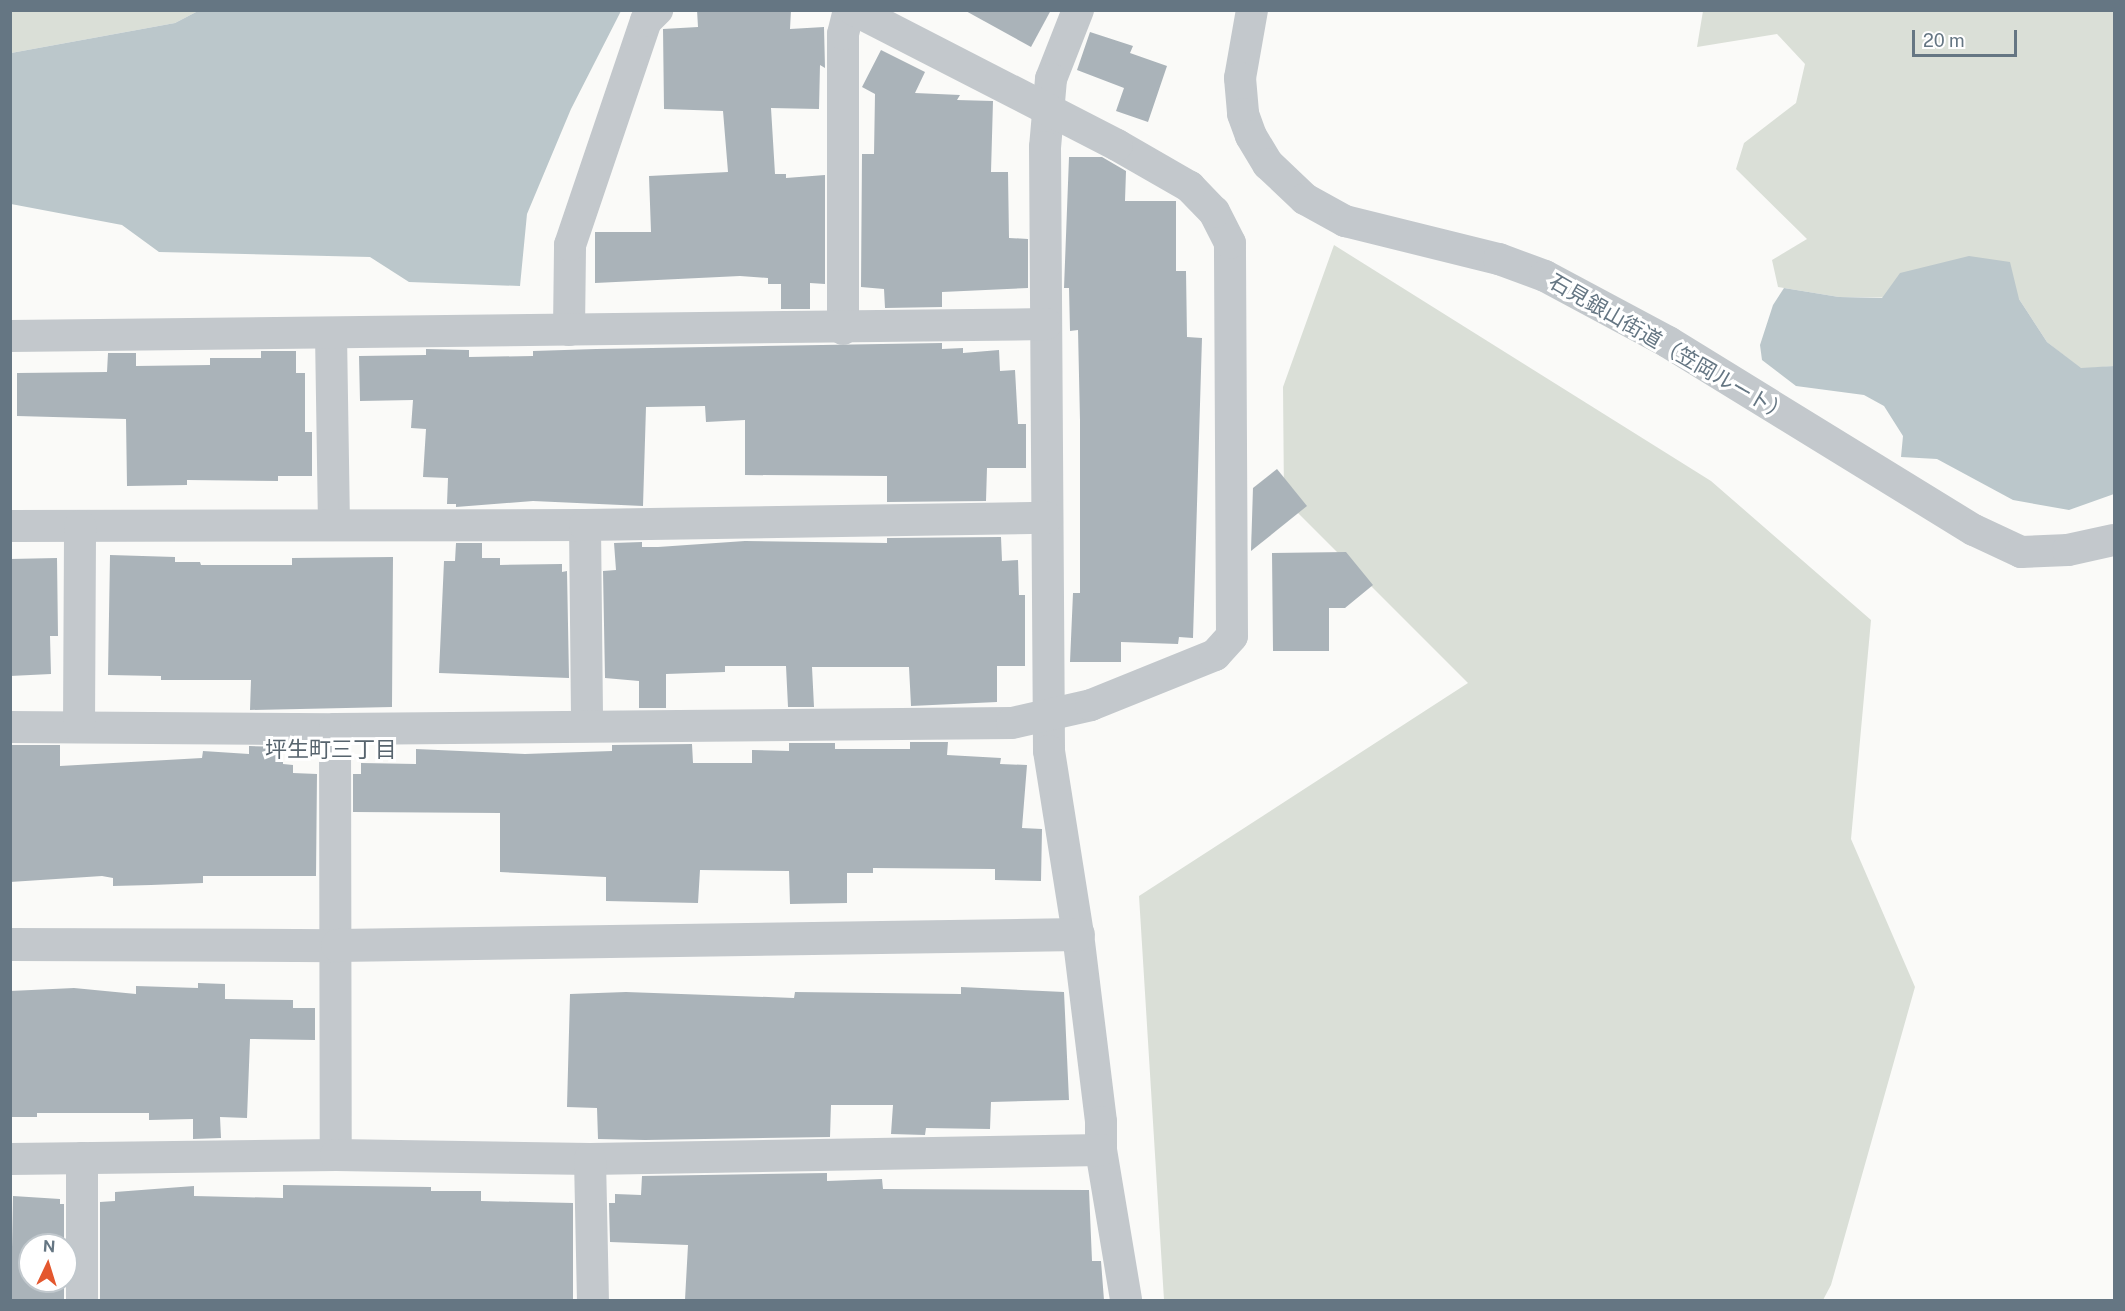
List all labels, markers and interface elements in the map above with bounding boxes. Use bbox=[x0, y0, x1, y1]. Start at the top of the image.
scale bar bbox=[1915, 18, 2020, 56]
text: 20 m bbox=[1923, 30, 1965, 51]
street label: 石見銀山街道（笠岡ルート） bbox=[1544, 269, 1794, 427]
district label: 坪生町三丁目 bbox=[265, 737, 397, 763]
north arrow bbox=[18, 1233, 78, 1293]
text: N bbox=[42, 1237, 56, 1256]

